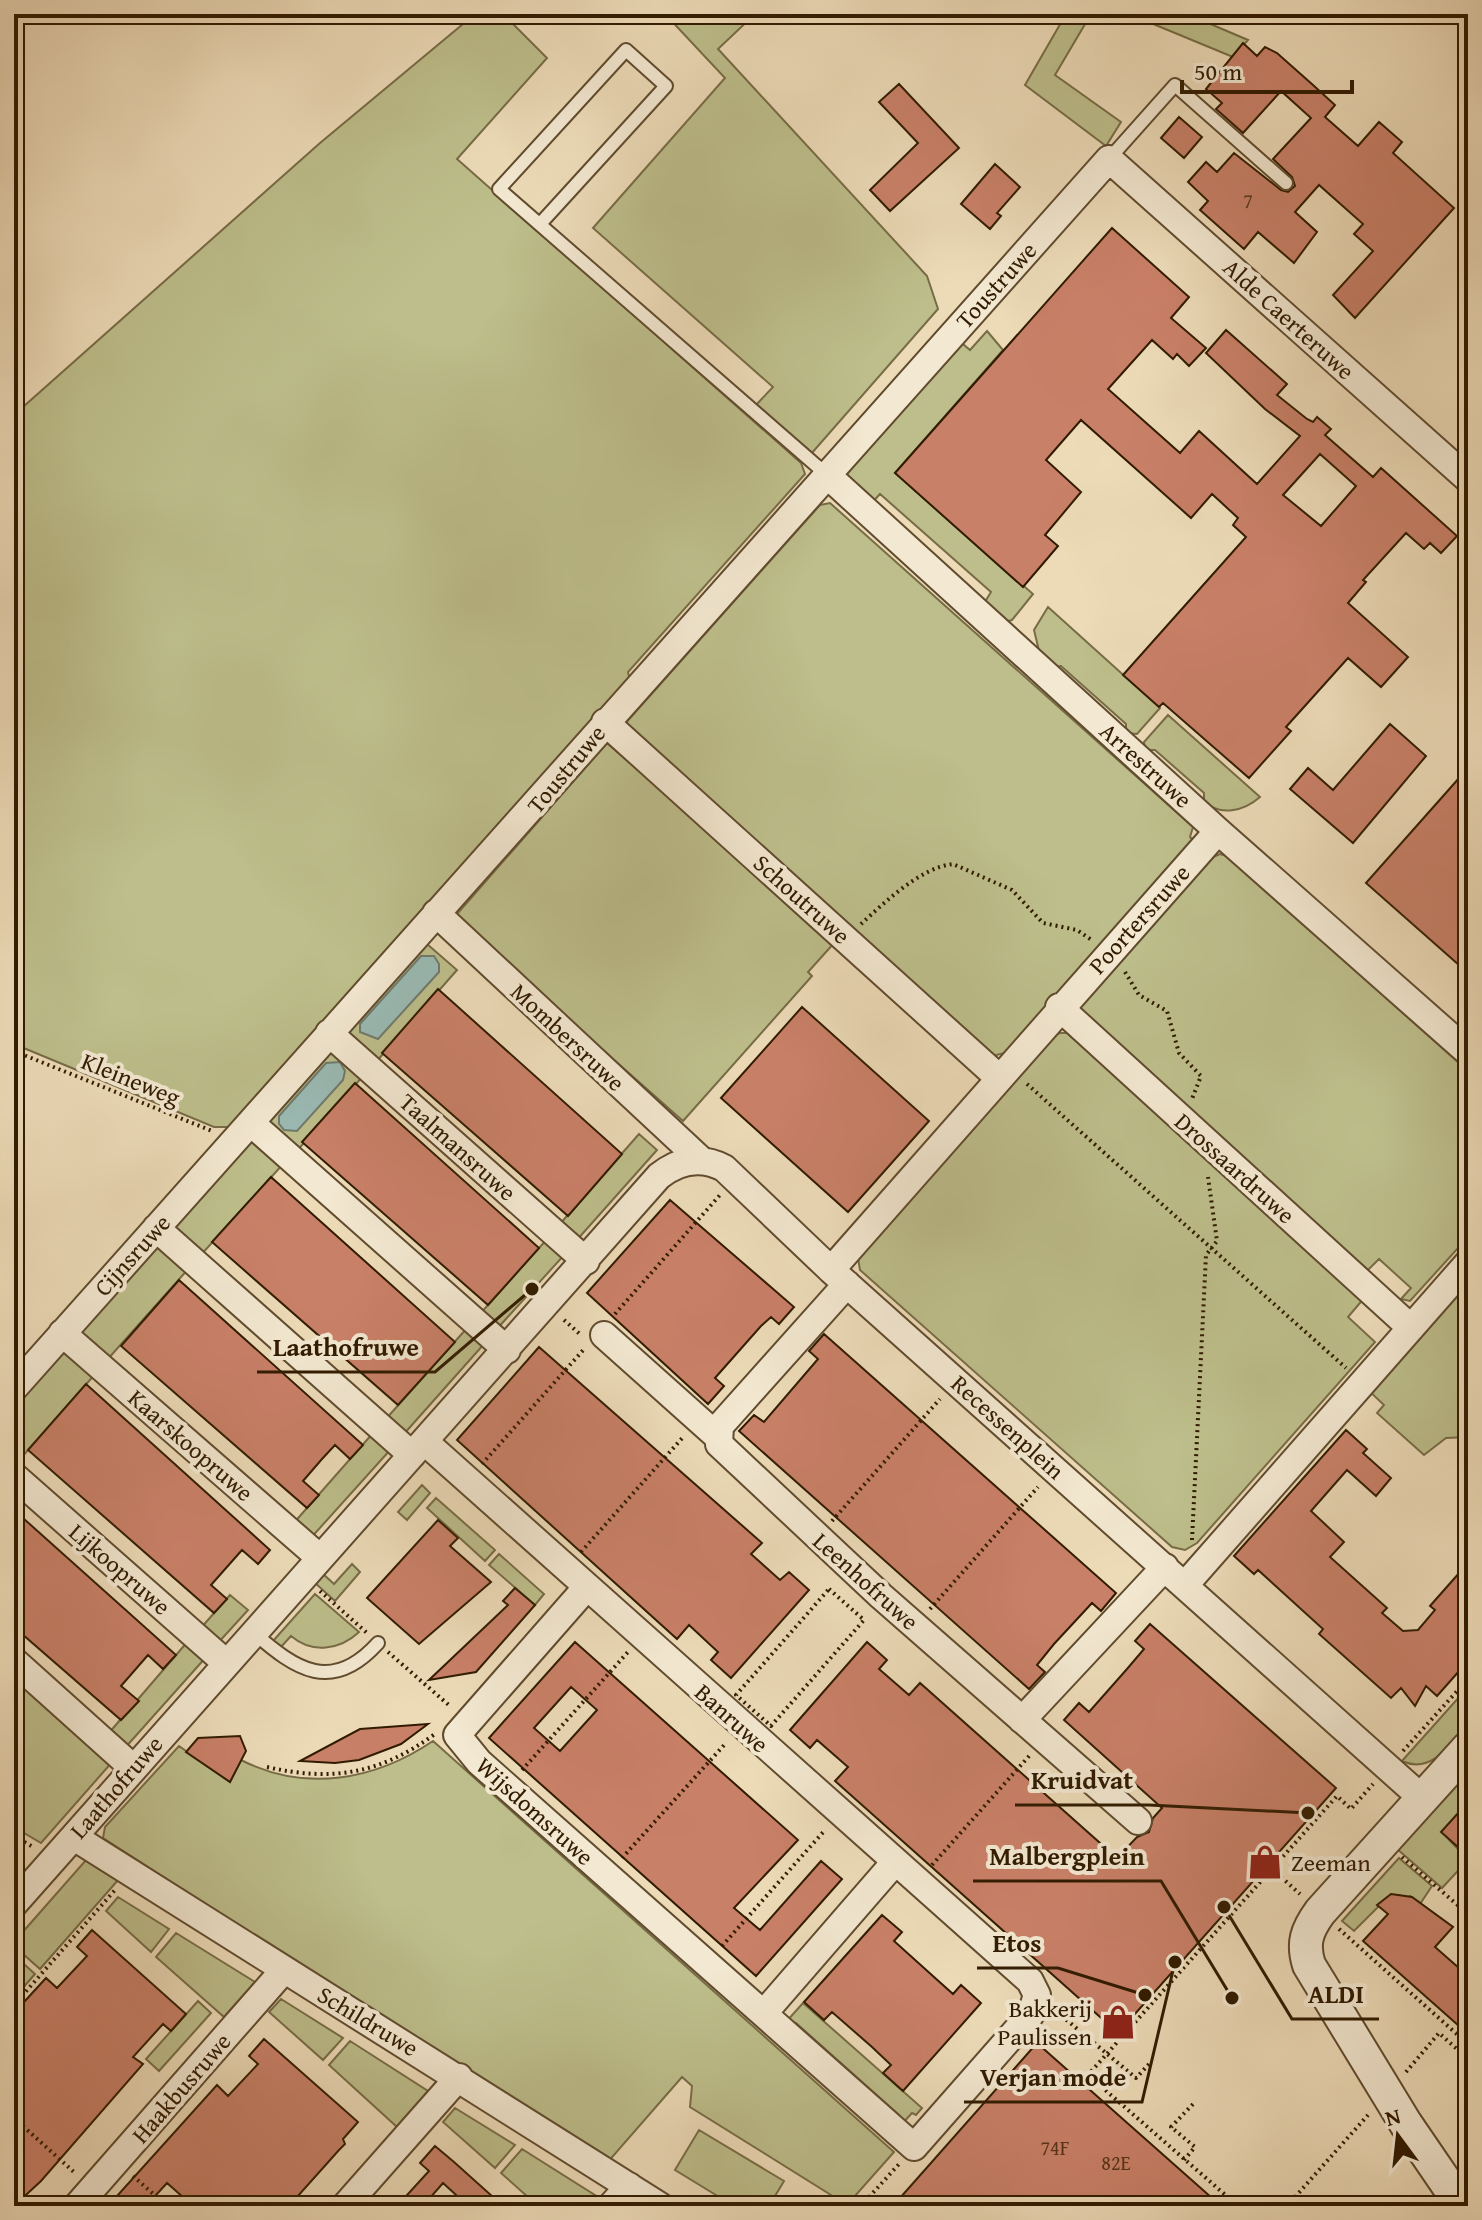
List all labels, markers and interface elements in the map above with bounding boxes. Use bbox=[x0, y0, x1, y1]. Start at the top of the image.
scale bar bbox=[1182, 44, 1352, 94]
text: 50 m bbox=[1194, 54, 1242, 89]
house number: 7 bbox=[1243, 186, 1253, 215]
street label: Toustruwe bbox=[947, 234, 1045, 336]
street label: Alde Caerteruwe bbox=[1215, 250, 1363, 388]
street label: Arrestruwe bbox=[1092, 714, 1200, 816]
street label: Toustruwe bbox=[518, 717, 614, 821]
street label: Schoutruwe bbox=[746, 846, 858, 952]
street label: Poortersruwe bbox=[1080, 856, 1198, 982]
street label: Mombersruwe bbox=[503, 975, 633, 1099]
street label: Kleineweg bbox=[76, 1043, 186, 1115]
street label: Taalmansruwe bbox=[392, 1085, 524, 1209]
street label: Drossaardruwe bbox=[1167, 1104, 1303, 1232]
street label: Cijnsruwe bbox=[86, 1206, 178, 1304]
callout: Laathofruwe bbox=[257, 1322, 435, 1372]
text: Laathofruwe bbox=[273, 1327, 419, 1366]
street label: Recessenplein bbox=[944, 1367, 1073, 1488]
street label: Kaarskoopruwe bbox=[121, 1381, 261, 1509]
street label: Lijkoopruwe bbox=[61, 1515, 179, 1623]
street label: Leenhofruwe bbox=[805, 1524, 927, 1638]
street label: Banruwe bbox=[687, 1675, 777, 1761]
street label: Laathofruwe bbox=[61, 1728, 171, 1846]
street label: Wijsdomsruwe bbox=[468, 1748, 602, 1874]
callout: Kruidvat bbox=[1015, 1755, 1149, 1805]
text: Kruidvat bbox=[1031, 1760, 1133, 1799]
callout: Malbergplein bbox=[973, 1831, 1161, 1881]
text: Malbergplein bbox=[989, 1836, 1145, 1875]
shop icon: Zeeman bbox=[1246, 1843, 1284, 1881]
place label: Zeeman bbox=[1291, 1845, 1371, 1880]
callout: Etos bbox=[977, 1918, 1058, 1968]
text: Etos bbox=[993, 1923, 1041, 1962]
callout: ALDI bbox=[1292, 1969, 1379, 2019]
text: ALDI bbox=[1308, 1974, 1364, 2013]
street label: Schildruwe bbox=[311, 1977, 425, 2065]
place label: Bakkerij Paulissen bbox=[998, 1991, 1093, 2054]
shop icon: Bakkerij Paulissen bbox=[1099, 2003, 1137, 2041]
street label: Haakbusruwe bbox=[123, 2025, 239, 2151]
callout: Verjan mode bbox=[964, 2052, 1142, 2102]
text: Verjan mode bbox=[980, 2057, 1127, 2096]
north arrow bbox=[1358, 2096, 1438, 2176]
text: N bbox=[1382, 2099, 1404, 2134]
house number: 74F bbox=[1040, 2133, 1070, 2162]
house number: 82E bbox=[1101, 2148, 1131, 2177]

